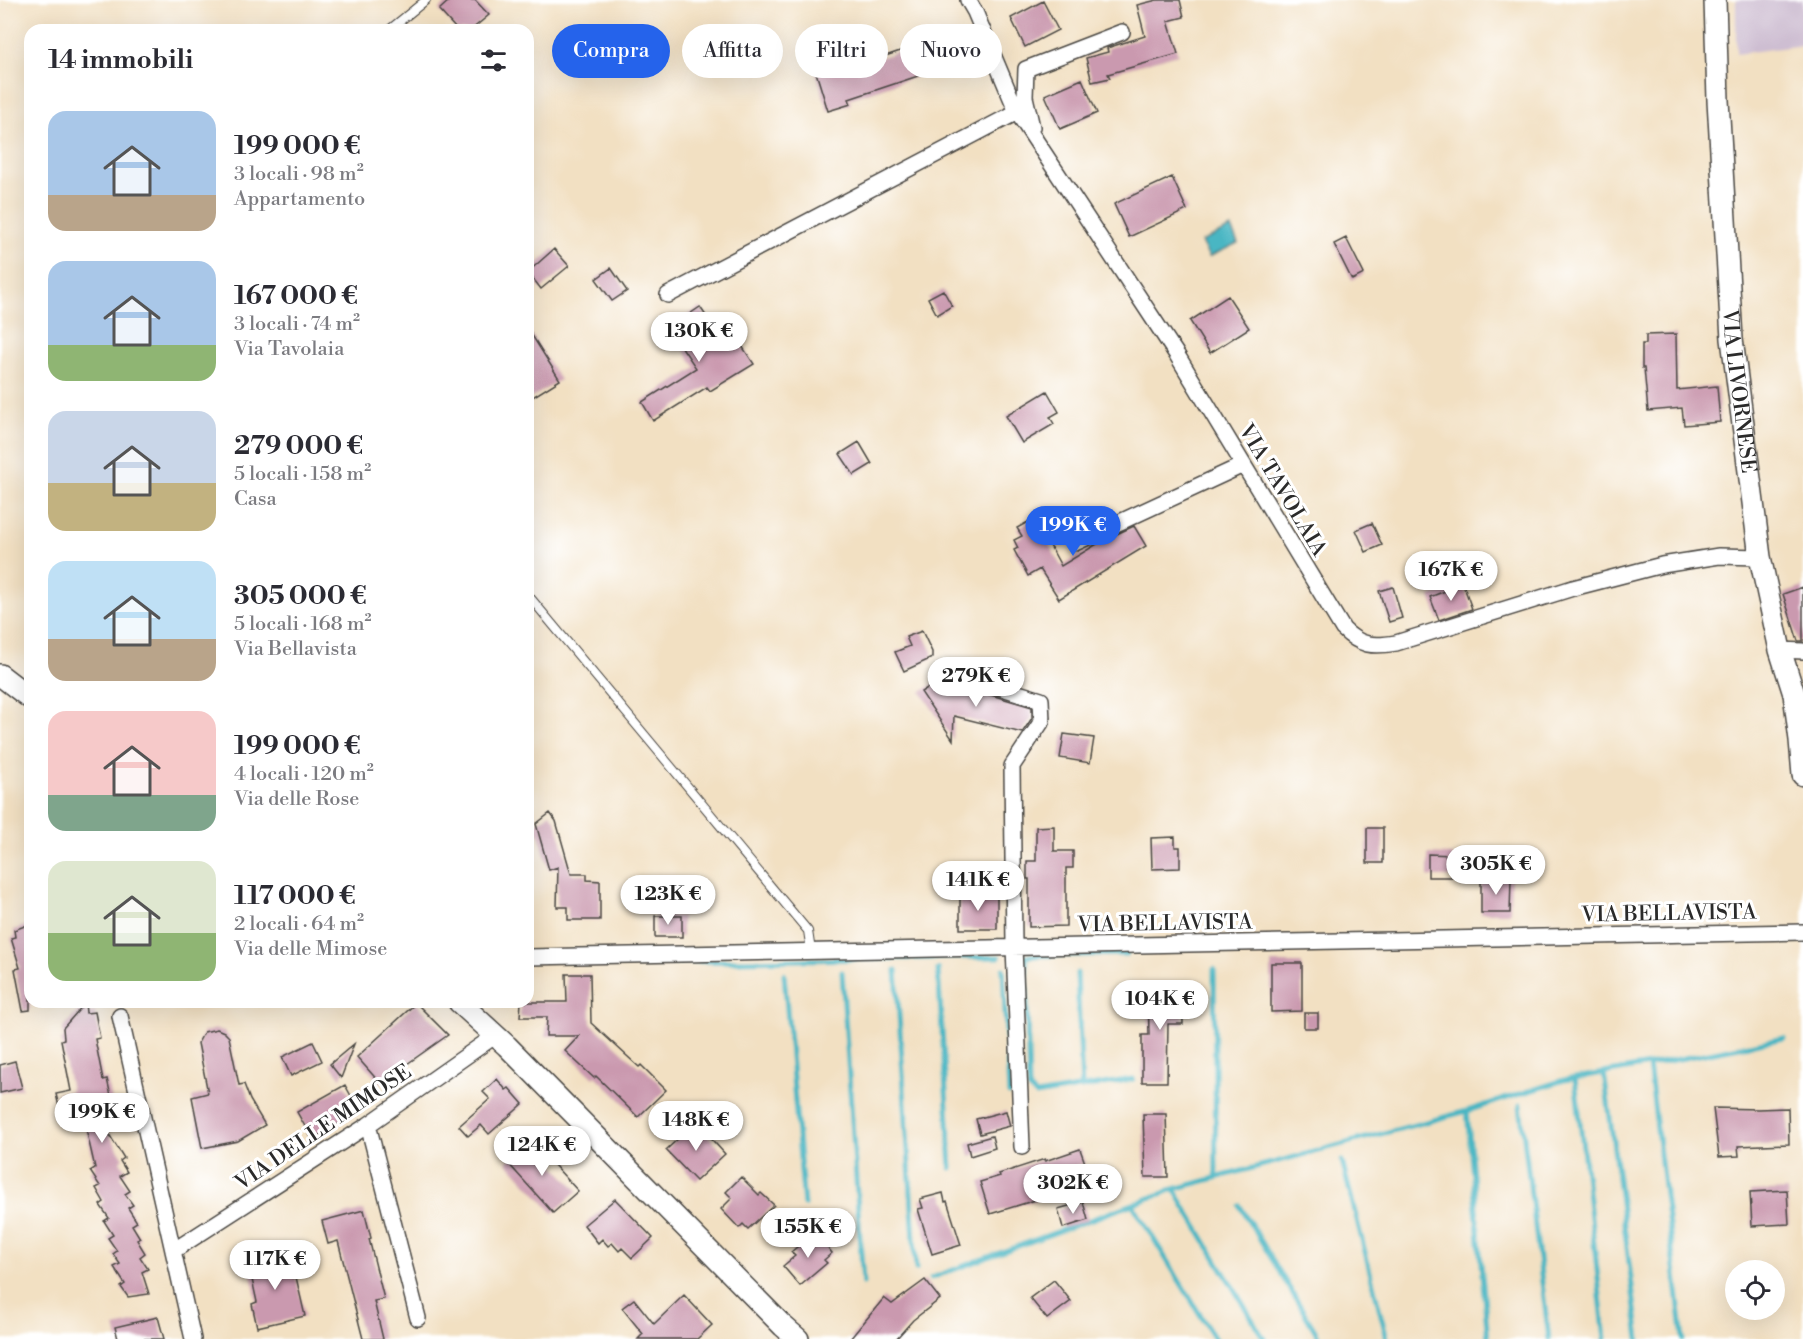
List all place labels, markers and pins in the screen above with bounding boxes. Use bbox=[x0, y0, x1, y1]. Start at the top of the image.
pin: 130K € bbox=[650, 312, 748, 363]
pin: 199K € bbox=[1024, 506, 1122, 557]
pin: 167K € bbox=[1402, 551, 1500, 602]
pin: 279K € bbox=[927, 657, 1025, 708]
pin: 305K € bbox=[1447, 845, 1545, 896]
pin: 141K € bbox=[929, 861, 1027, 912]
pin: 123K € bbox=[619, 875, 717, 926]
pin: 104K € bbox=[1111, 980, 1209, 1031]
pin: 199K € bbox=[53, 1093, 151, 1144]
pin: 148K € bbox=[647, 1101, 745, 1152]
pin: 124K € bbox=[493, 1126, 591, 1177]
pin: 302K € bbox=[1024, 1164, 1122, 1215]
pin: 155K € bbox=[759, 1208, 857, 1259]
pin: 117K € bbox=[226, 1240, 324, 1291]

